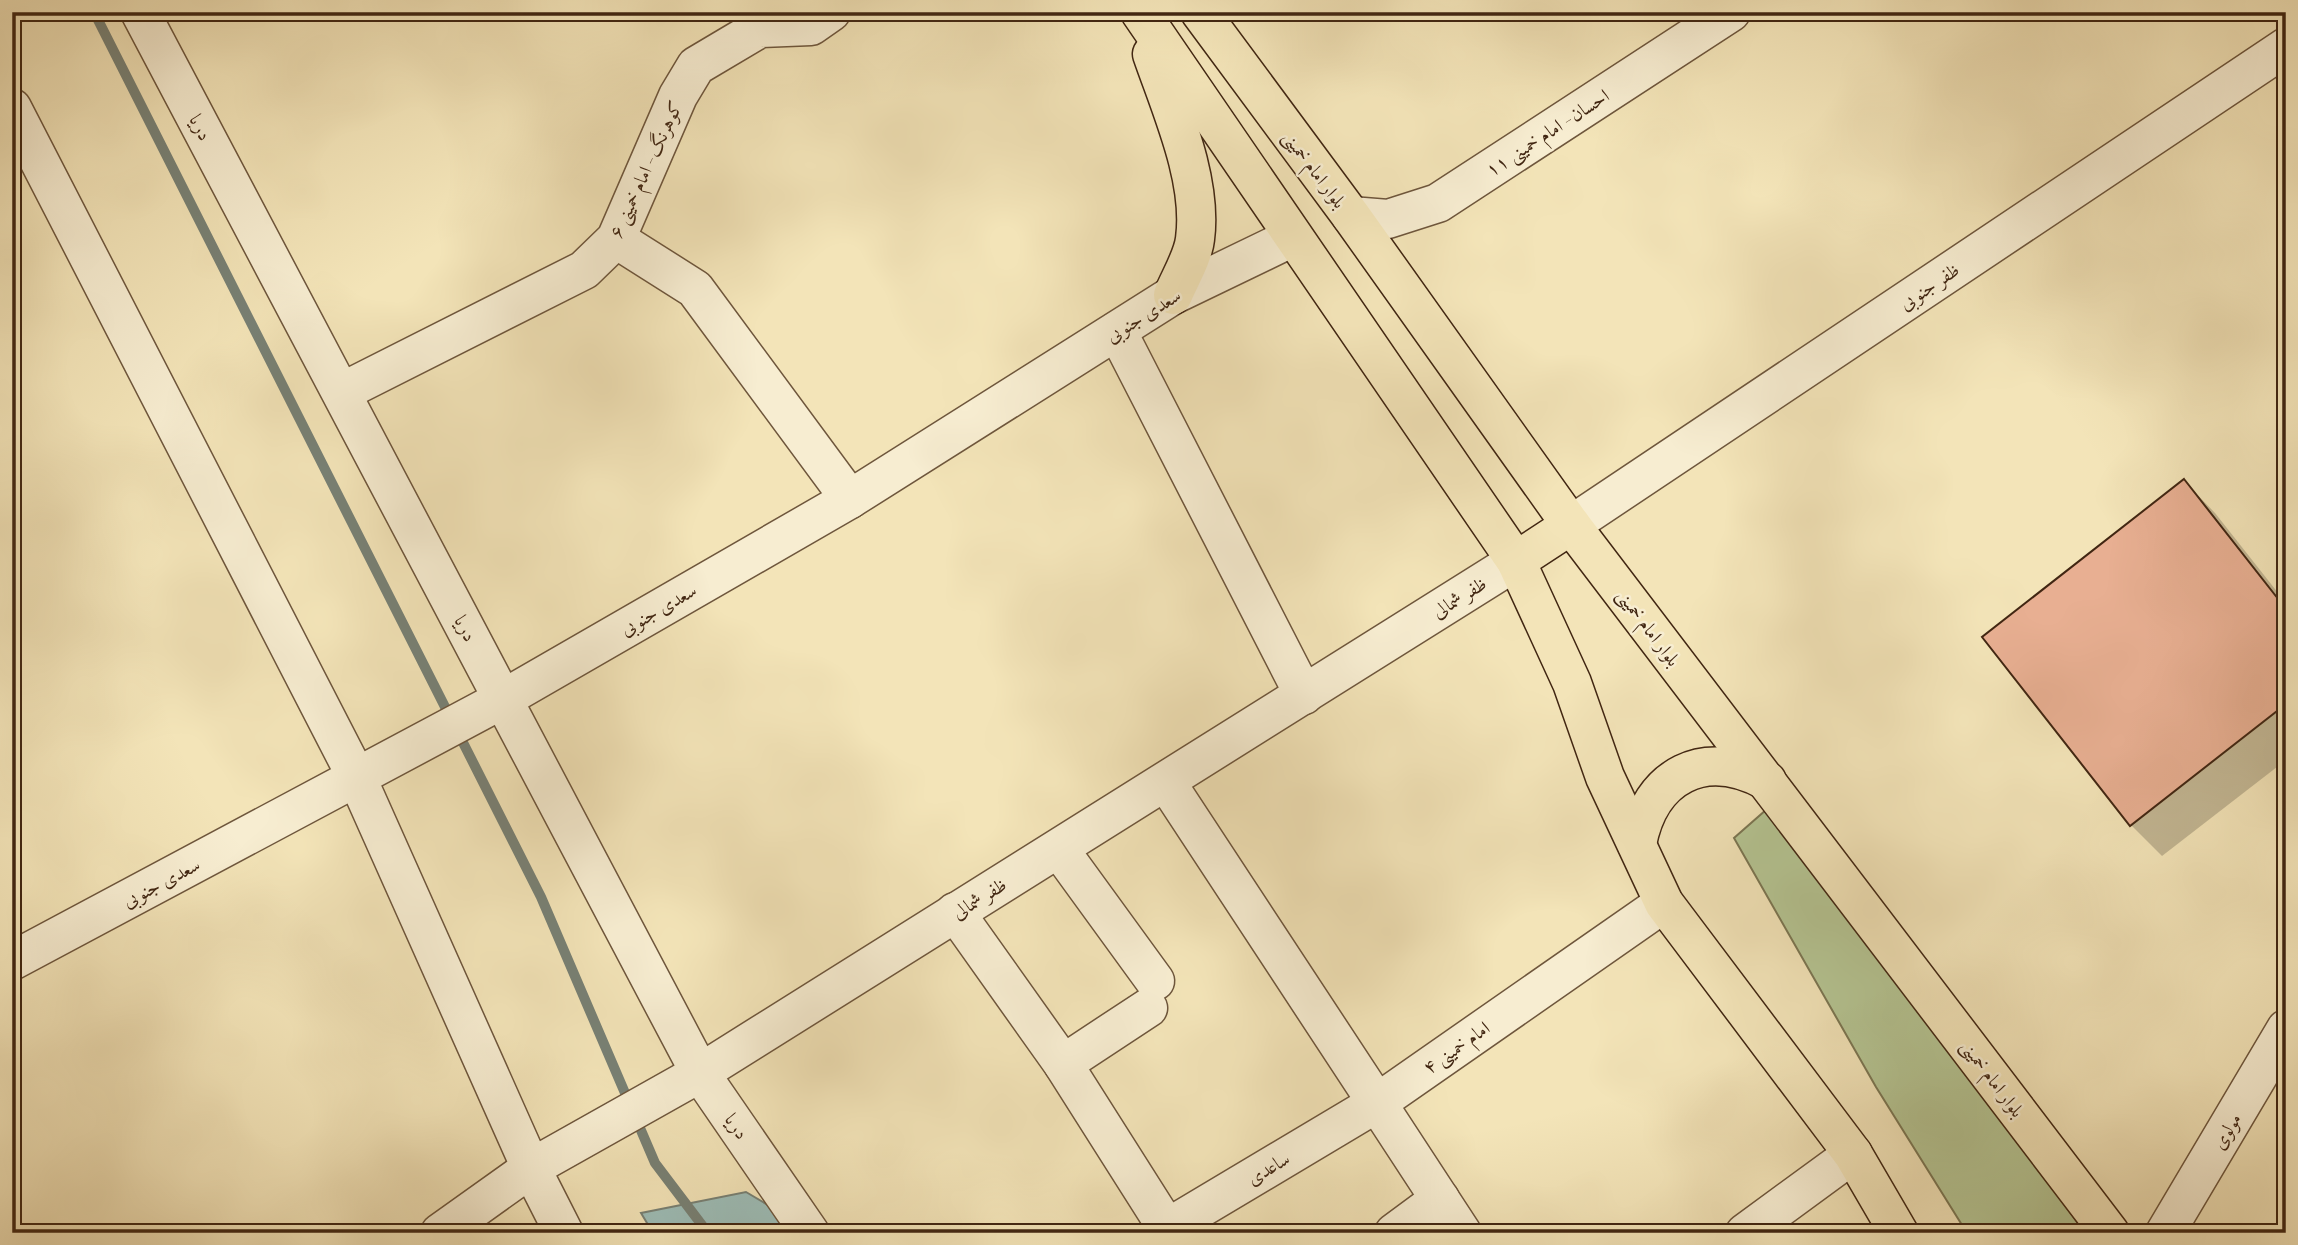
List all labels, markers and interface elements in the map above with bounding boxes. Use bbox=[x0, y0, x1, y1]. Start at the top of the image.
street label: احسان - امام خمینی ۱۱ bbox=[1482, 85, 1616, 185]
street label: کوهرنگ - امام خمینی ۶ bbox=[603, 97, 692, 243]
street label: دریا bbox=[183, 111, 216, 145]
street label: بلوار امام خمینی bbox=[1274, 127, 1350, 216]
street label: ظفر جنوبی bbox=[1895, 259, 1965, 317]
street label: سعدی جنوبی bbox=[1102, 284, 1187, 350]
street label: ظفر شمالی bbox=[1428, 573, 1491, 624]
street label: سعدی جنوبی bbox=[616, 579, 702, 643]
street label: بلوار امام خمینی bbox=[1608, 585, 1684, 674]
street label: دریا bbox=[448, 612, 481, 646]
street label: سعدی جنوبی bbox=[119, 853, 205, 915]
street label: ظفر شمالی bbox=[948, 874, 1011, 925]
street label: امام خمینی ۴ bbox=[1419, 1017, 1497, 1083]
street label: بلوار امام خمینی bbox=[1952, 1036, 2028, 1125]
street label: دریا bbox=[719, 1109, 753, 1144]
street label: مولوی bbox=[2208, 1109, 2247, 1154]
street label: ساعدی bbox=[1243, 1148, 1294, 1190]

